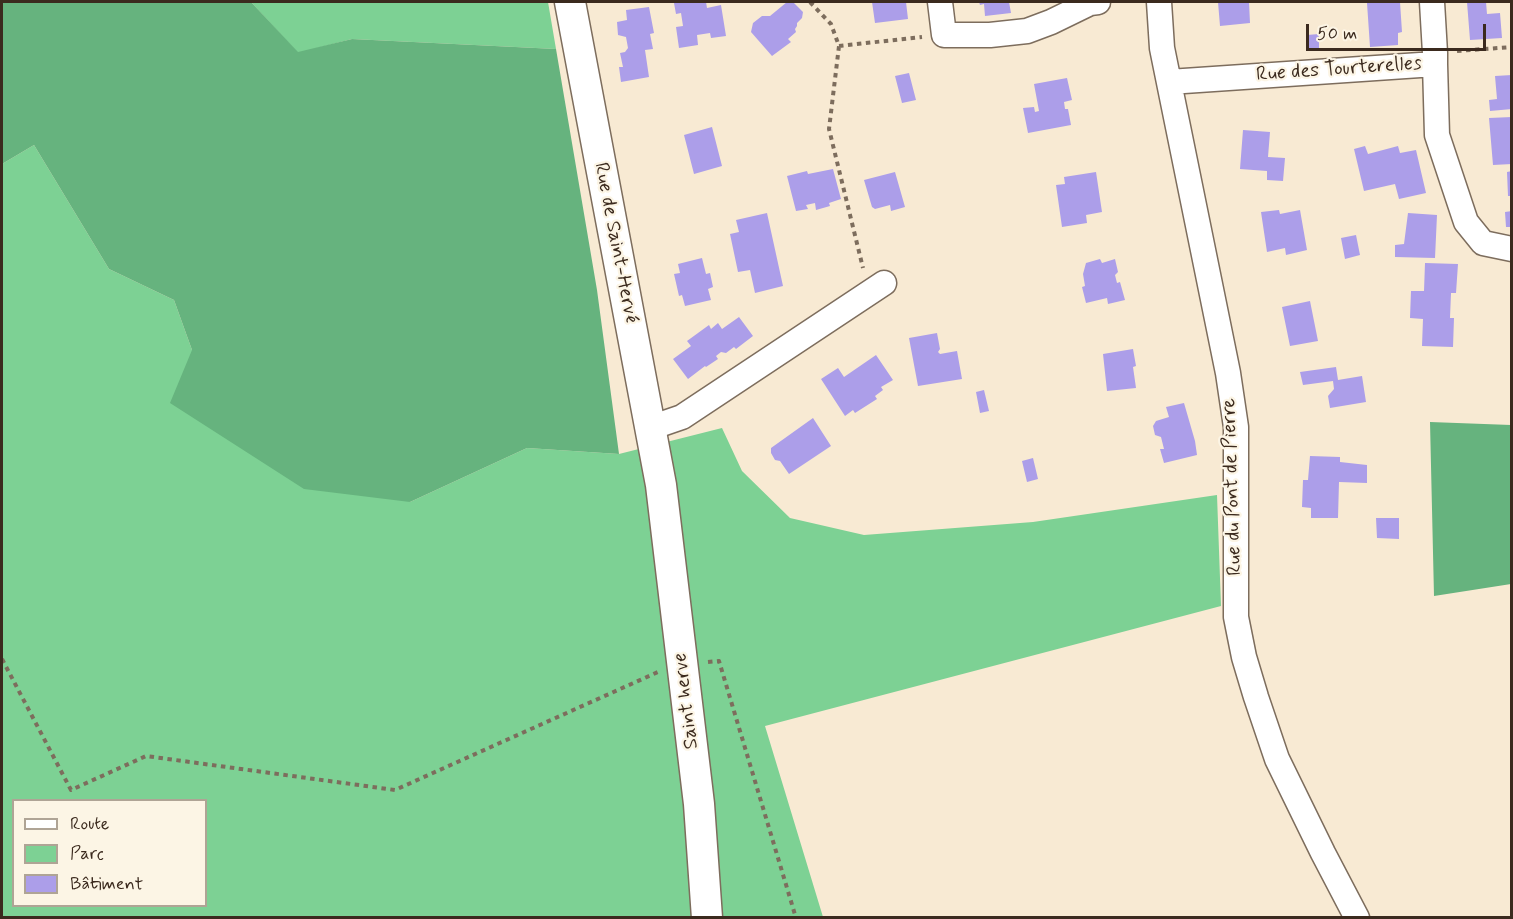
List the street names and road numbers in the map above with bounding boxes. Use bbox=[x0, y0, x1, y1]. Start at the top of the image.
street label: Rue des Tourterelles bbox=[1255, 52, 1423, 88]
street label: Rue de Saint-Hervé bbox=[588, 161, 642, 325]
street label: Rue du Pont de Pierre bbox=[1218, 398, 1248, 576]
street label: Saint herve bbox=[669, 651, 705, 751]

